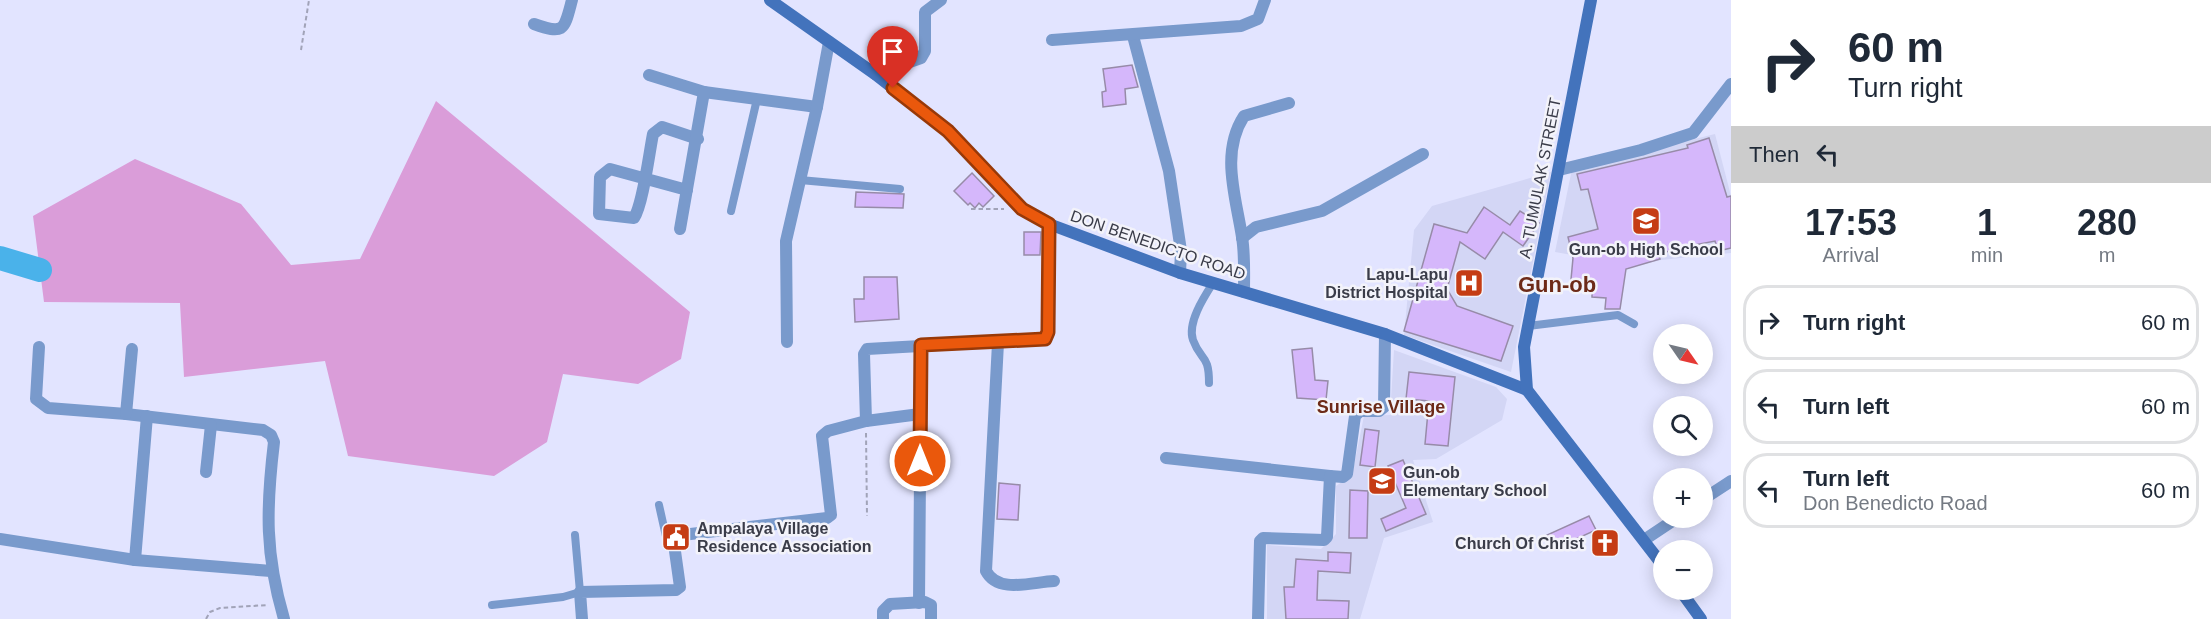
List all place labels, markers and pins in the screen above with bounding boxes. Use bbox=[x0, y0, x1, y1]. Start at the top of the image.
pin bbox=[867, 26, 918, 88]
school or university icon: Gun-ob High School bbox=[1630, 205, 1662, 237]
place label: Gun-ob High School bbox=[1569, 241, 1723, 258]
place label: Lapu-Lapu District Hospital bbox=[1325, 266, 1448, 301]
hospital icon: Lapu-Lapu District Hospital bbox=[1453, 267, 1485, 299]
place label: Gun-ob Elementary School bbox=[1403, 464, 1547, 499]
school or university icon: Gun-ob Elementary School bbox=[1366, 465, 1398, 497]
place label: Ampalaya Village Residence Association bbox=[697, 520, 872, 555]
public building icon: Ampalaya Village Residence Association bbox=[660, 521, 692, 553]
church icon: Church Of Christ bbox=[1589, 527, 1621, 559]
place label: Church Of Christ bbox=[1455, 535, 1585, 552]

